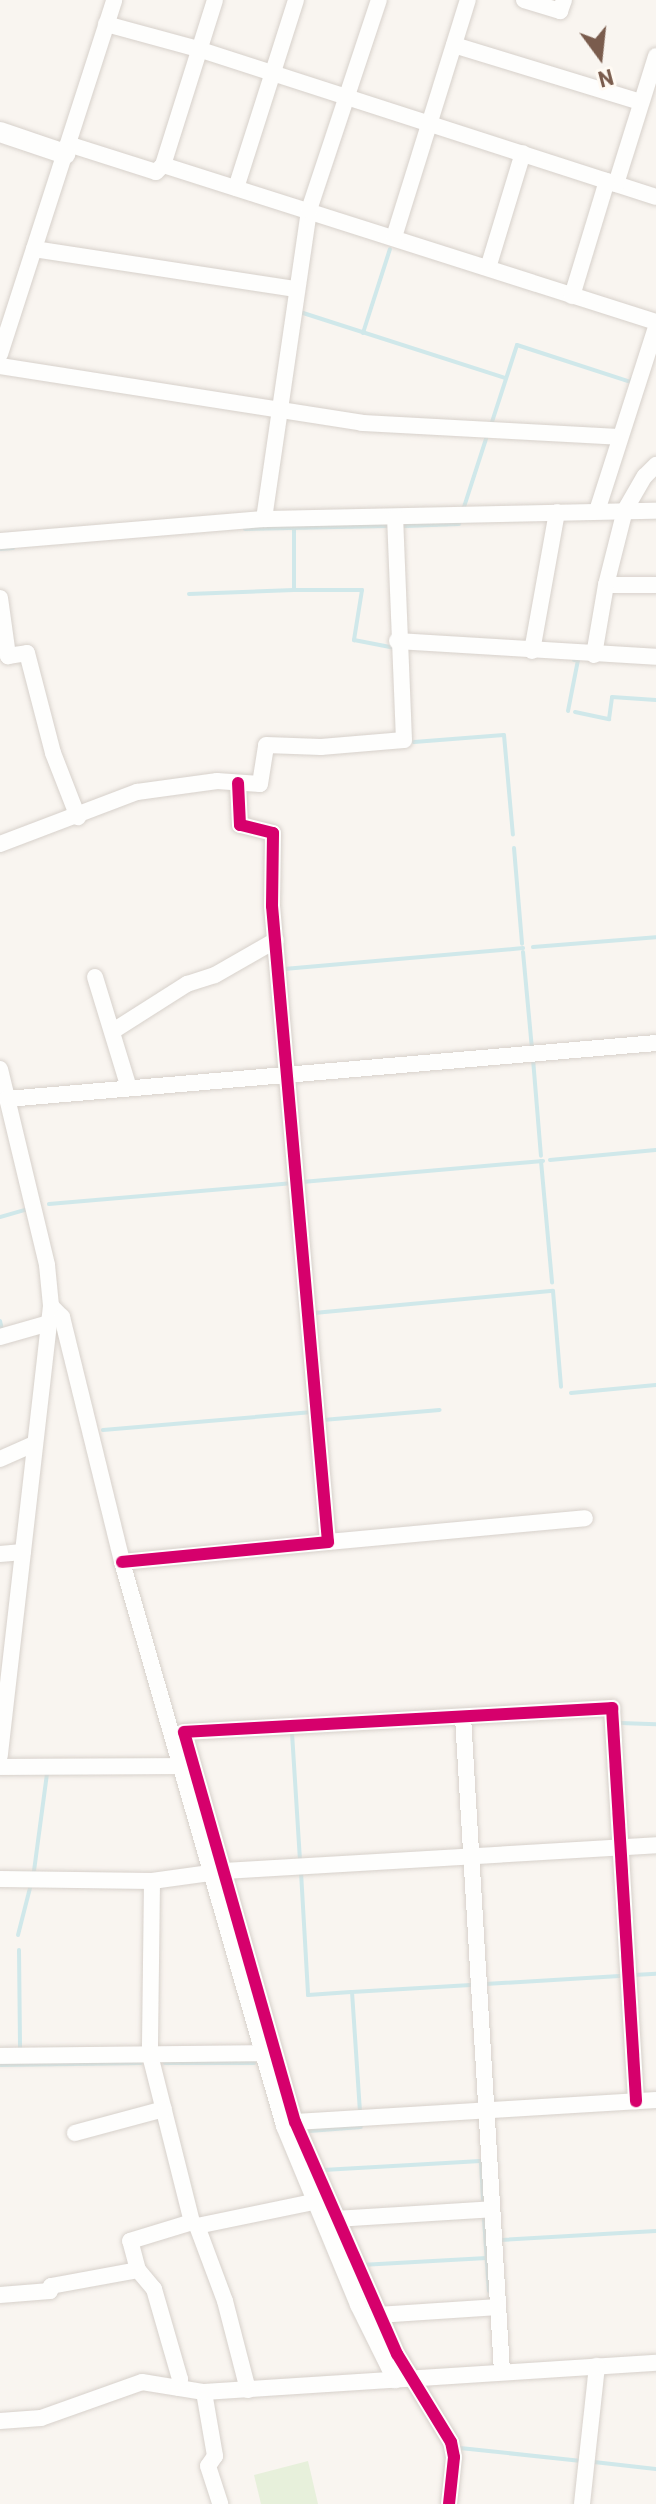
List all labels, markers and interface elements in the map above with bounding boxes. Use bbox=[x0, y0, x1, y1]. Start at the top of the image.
north arrow bbox=[560, 16, 640, 96]
text: N bbox=[596, 65, 617, 94]

